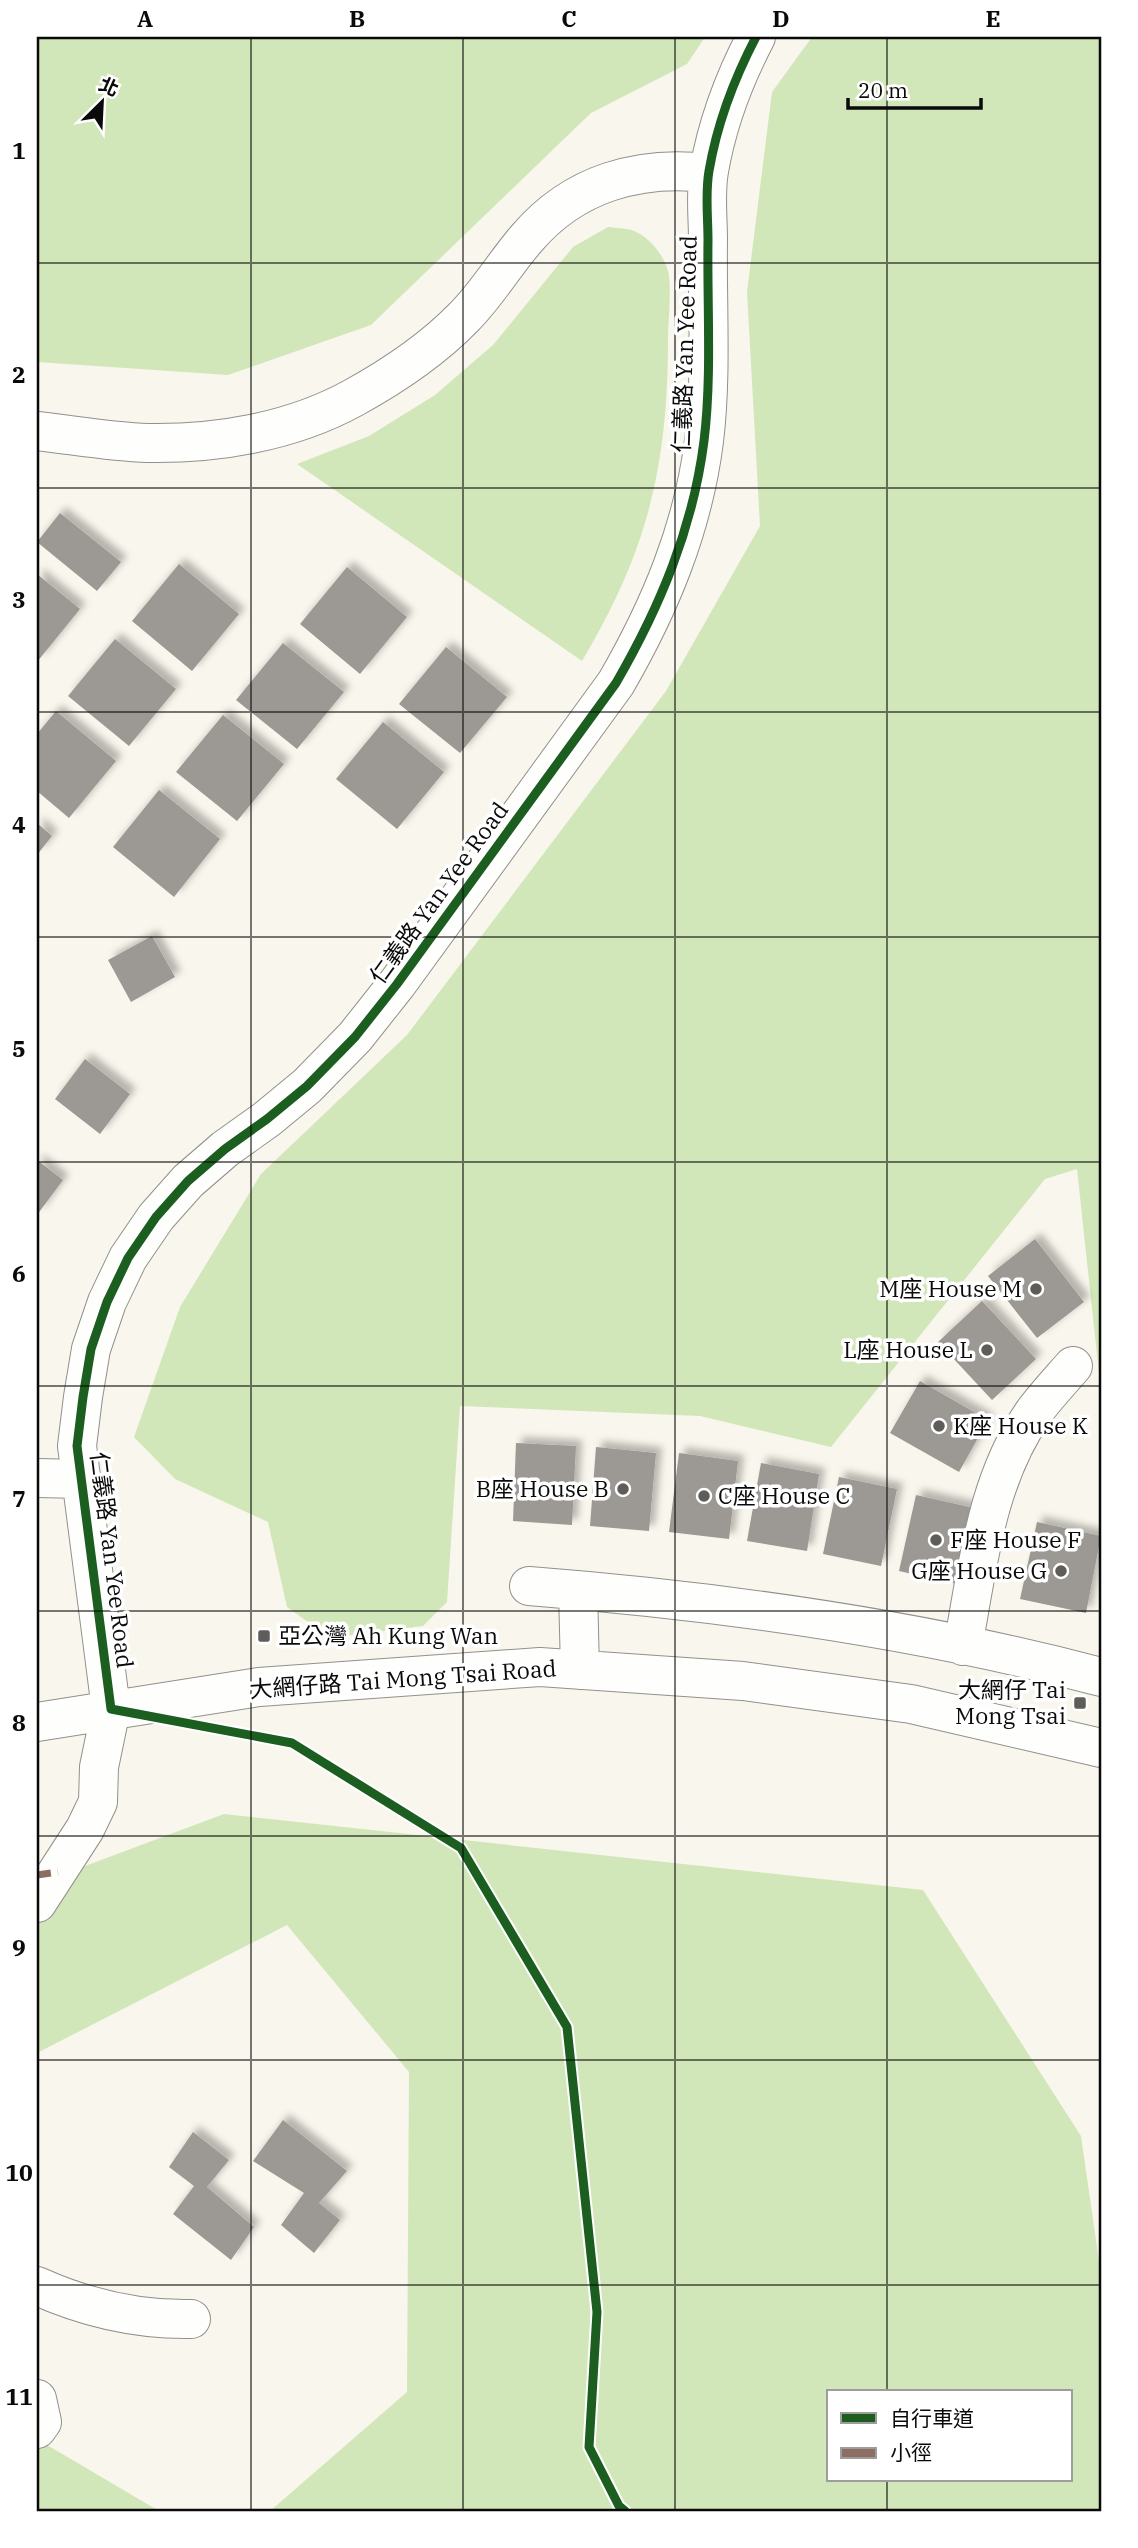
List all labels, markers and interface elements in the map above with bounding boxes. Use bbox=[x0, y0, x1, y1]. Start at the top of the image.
text: A bbox=[137, 3, 153, 33]
text: B bbox=[349, 3, 365, 33]
text: C bbox=[561, 3, 577, 33]
text: D bbox=[772, 3, 790, 33]
text: E bbox=[985, 3, 1001, 33]
north arrow bbox=[66, 66, 136, 136]
scale bar bbox=[848, 66, 981, 110]
text: 北 bbox=[95, 72, 122, 101]
text: 20 m bbox=[858, 76, 908, 104]
text: 1 bbox=[12, 135, 26, 165]
street label: 仁義路 Yan Yee Road bbox=[665, 235, 703, 453]
text: 2 bbox=[12, 359, 26, 389]
text: 3 bbox=[12, 584, 26, 614]
street label: 仁義路 Yan Yee Road bbox=[362, 796, 514, 989]
text: 4 bbox=[12, 809, 26, 839]
text: 5 bbox=[12, 1033, 26, 1063]
text: 6 bbox=[12, 1258, 26, 1288]
place label: M座 House M bbox=[879, 1273, 1022, 1303]
marker: M座 House M bbox=[1028, 1281, 1044, 1297]
place label: L座 House L bbox=[843, 1334, 973, 1364]
marker: L座 House L bbox=[979, 1342, 995, 1358]
place label: K座 House K bbox=[953, 1410, 1088, 1440]
marker: K座 House K bbox=[931, 1418, 947, 1434]
street label: 仁義路 Yan Yee Road bbox=[85, 1450, 141, 1670]
place label: B座 House B bbox=[476, 1473, 609, 1503]
place label: C座 House C bbox=[718, 1480, 850, 1510]
marker: B座 House B bbox=[615, 1481, 631, 1497]
text: 7 bbox=[12, 1483, 26, 1513]
marker: C座 House C bbox=[696, 1488, 712, 1504]
place label: F座 House F bbox=[950, 1524, 1081, 1554]
marker: F座 House F bbox=[928, 1532, 944, 1548]
place label: G座 House G bbox=[911, 1555, 1047, 1585]
marker: G座 House G bbox=[1053, 1563, 1069, 1579]
place label: 亞公灣 Ah Kung Wan bbox=[278, 1620, 498, 1650]
marker: 亞公灣 Ah Kung Wan bbox=[256, 1628, 272, 1644]
street label: 大網仔路 Tai Mong Tsai Road bbox=[248, 1652, 557, 1704]
place label: 大網仔 Tai Mong Tsai bbox=[955, 1674, 1066, 1730]
marker: 大網仔 Tai Mong Tsai bbox=[1072, 1695, 1088, 1711]
text: 8 bbox=[12, 1707, 26, 1737]
text: 9 bbox=[12, 1932, 26, 1962]
text: 10 bbox=[5, 2157, 33, 2187]
text: 11 bbox=[5, 2381, 33, 2411]
legend bbox=[827, 2390, 1072, 2482]
text: 自行車道 bbox=[890, 2404, 974, 2432]
text: 小徑 bbox=[890, 2438, 932, 2466]

